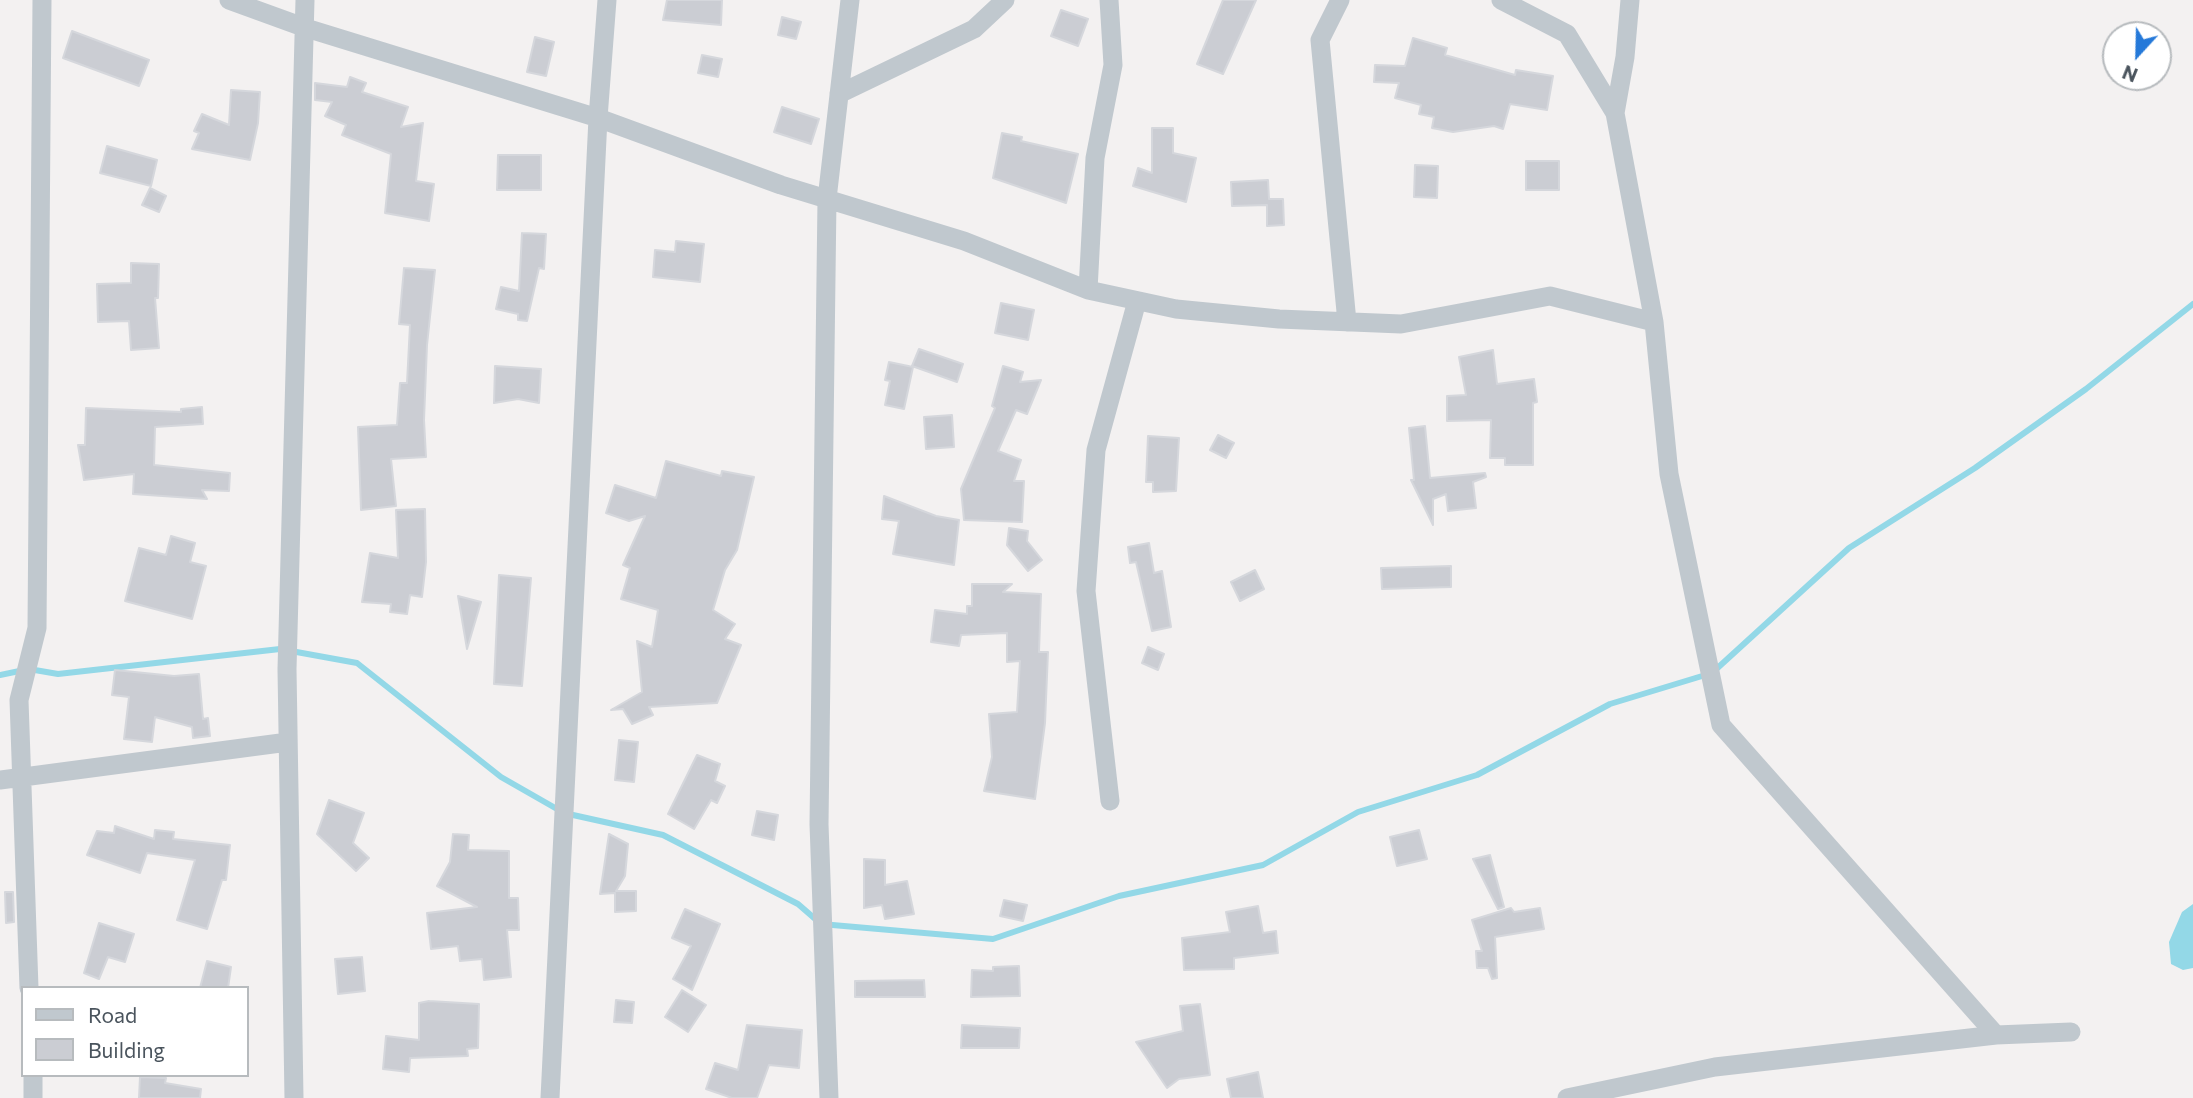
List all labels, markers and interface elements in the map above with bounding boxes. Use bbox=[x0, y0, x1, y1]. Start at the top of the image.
north arrow bbox=[2102, 21, 2172, 91]
text: N bbox=[2119, 61, 2141, 87]
legend bbox=[21, 986, 248, 1077]
text: Road bbox=[88, 1002, 137, 1027]
text: Building bbox=[88, 1037, 165, 1062]

